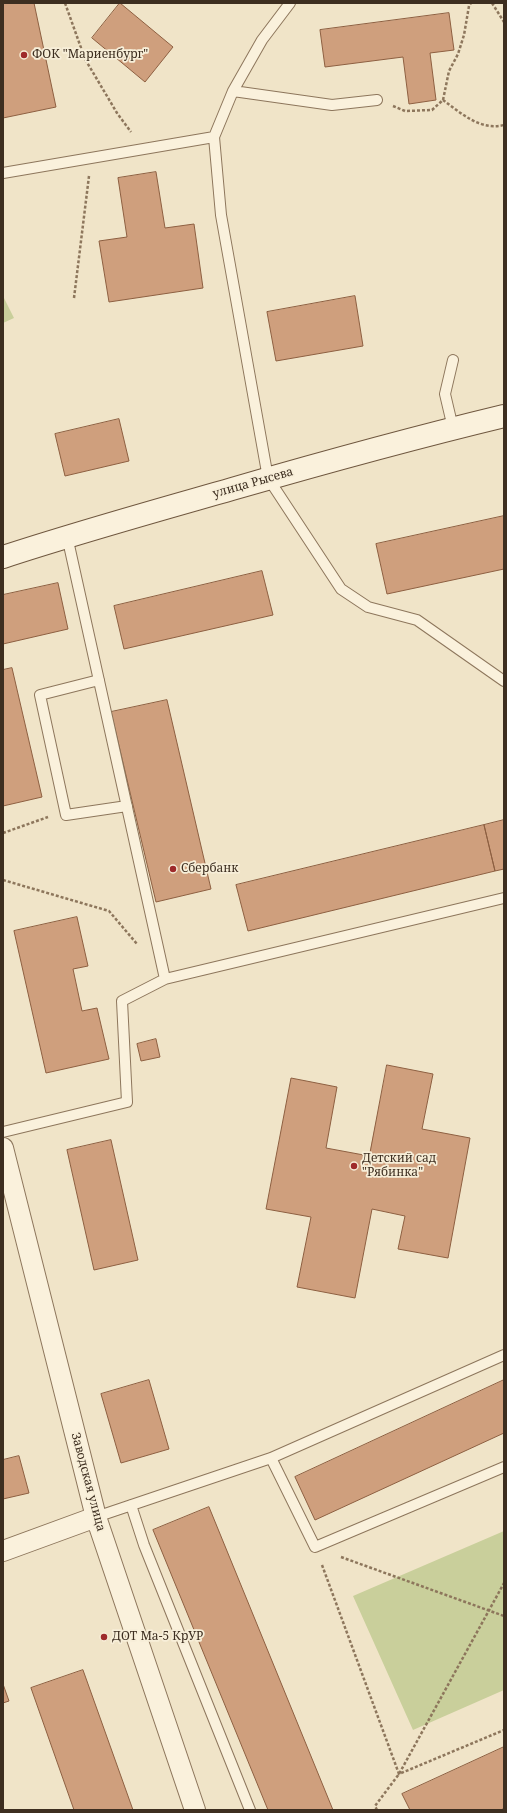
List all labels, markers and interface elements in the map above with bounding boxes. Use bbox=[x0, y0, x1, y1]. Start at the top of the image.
place label: ФОК "Мариенбург" bbox=[32, 48, 148, 62]
marker: ФОК "Мариенбург" bbox=[19, 50, 29, 60]
street label: улица Рысева bbox=[211, 465, 295, 501]
place label: Сбербанк bbox=[181, 862, 238, 876]
marker: Сбербанк bbox=[168, 864, 178, 874]
place label: Детский сад "Рябинка" bbox=[362, 1152, 436, 1180]
marker: Детский сад "Рябинка" bbox=[349, 1161, 359, 1171]
street label: Заводская улица bbox=[68, 1431, 108, 1533]
place label: ДОТ Ма-5 КрУР bbox=[112, 1630, 203, 1644]
marker: ДОТ Ма-5 КрУР bbox=[99, 1632, 109, 1642]

